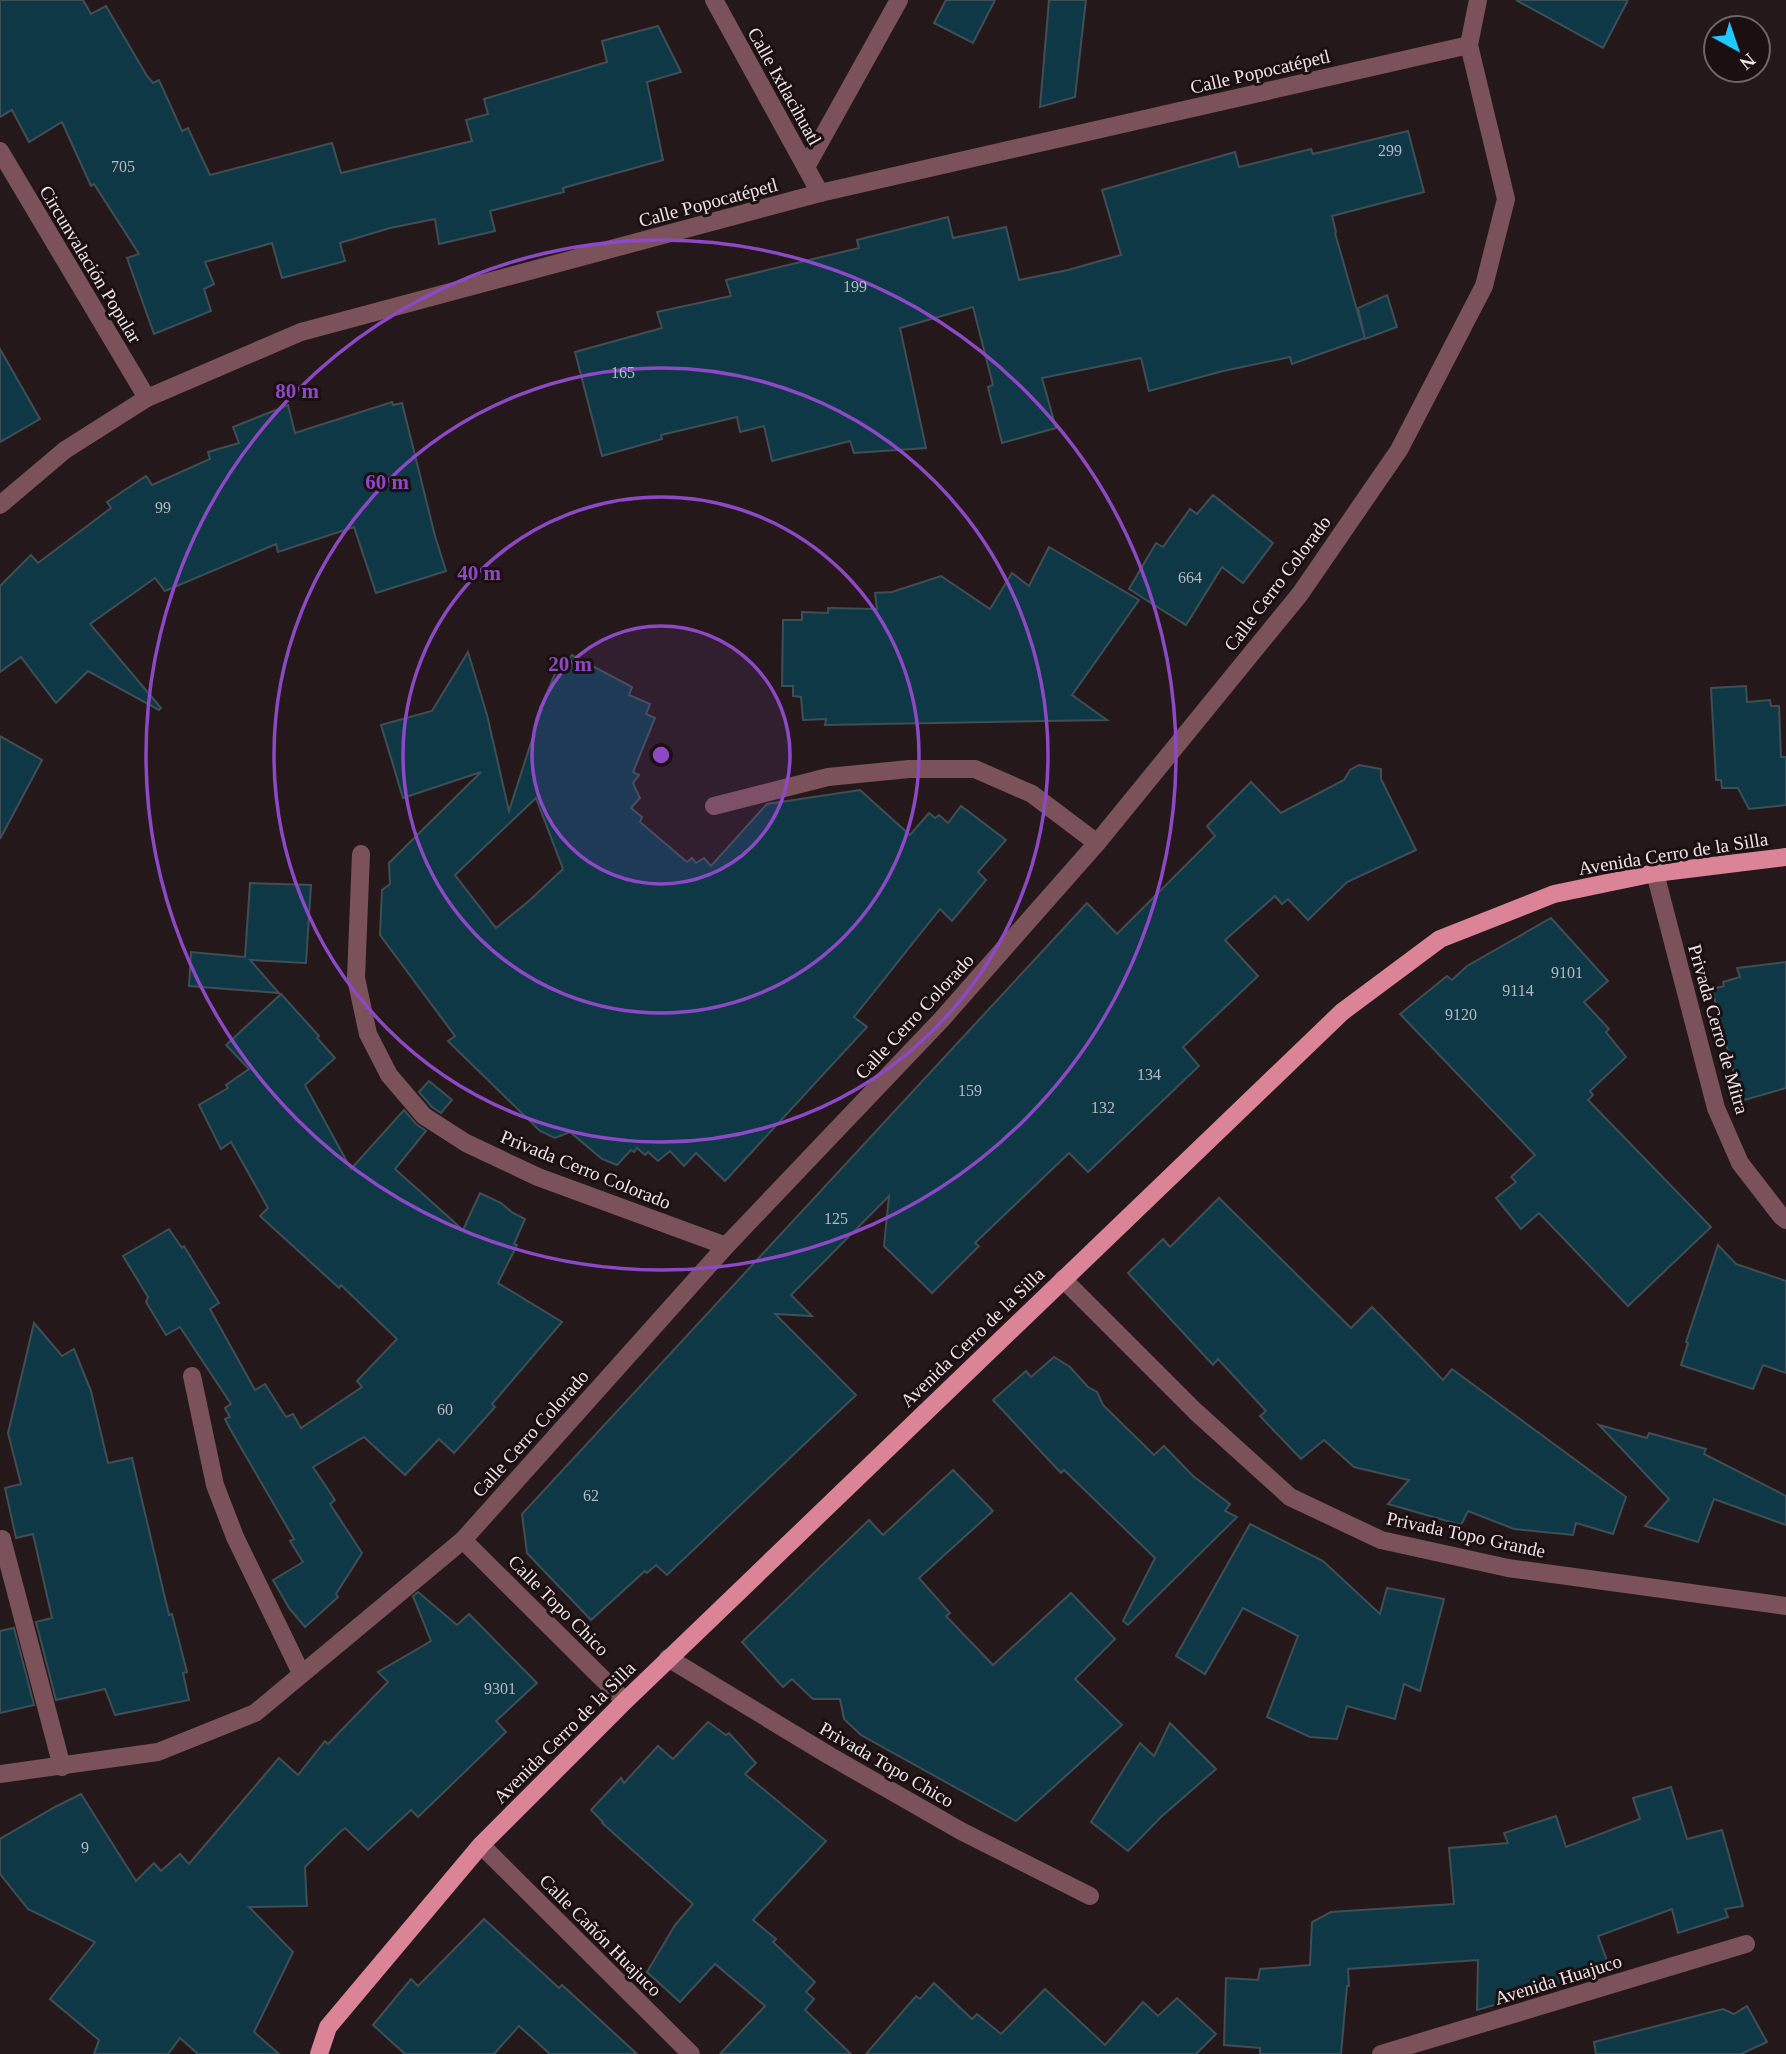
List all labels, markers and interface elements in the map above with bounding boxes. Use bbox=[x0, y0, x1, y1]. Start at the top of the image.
north arrow bbox=[1702, 14, 1772, 84]
street label: Calle Ixtlacihuatl bbox=[744, 24, 826, 149]
street label: Calle Popocatépetl bbox=[1188, 45, 1332, 98]
text: N bbox=[1735, 49, 1760, 74]
house number: 299 bbox=[1378, 142, 1402, 159]
house number: 705 bbox=[111, 158, 135, 175]
street label: Calle Popocatépetl bbox=[636, 174, 780, 231]
street label: Circunvalación Popular bbox=[35, 182, 146, 347]
house number: 199 bbox=[843, 278, 867, 295]
house number: 165 bbox=[611, 364, 635, 381]
text: 80 m bbox=[275, 379, 319, 403]
text: 60 m bbox=[365, 470, 409, 494]
house number: 99 bbox=[155, 499, 171, 516]
street label: Calle Cerro Colorado bbox=[1220, 512, 1335, 655]
text: 40 m bbox=[457, 561, 501, 585]
house number: 664 bbox=[1178, 569, 1202, 586]
text: 20 m bbox=[548, 652, 592, 676]
centre of rings bbox=[649, 743, 673, 767]
street label: Avenida Cerro de la Silla bbox=[1577, 828, 1770, 879]
street label: Privada Cerro de Mitra bbox=[1684, 942, 1753, 1117]
street label: Calle Cerro Colorado bbox=[851, 949, 978, 1083]
house number: 9101 bbox=[1551, 964, 1583, 981]
house number: 9114 bbox=[1502, 982, 1534, 999]
house number: 9120 bbox=[1445, 1006, 1477, 1023]
house number: 134 bbox=[1137, 1066, 1161, 1083]
house number: 159 bbox=[958, 1082, 982, 1099]
house number: 132 bbox=[1091, 1099, 1115, 1116]
street label: Privada Cerro Colorado bbox=[498, 1126, 674, 1213]
house number: 125 bbox=[824, 1210, 848, 1227]
street label: Avenida Cerro de la Silla bbox=[896, 1263, 1049, 1411]
street label: Calle Cerro Colorado bbox=[468, 1366, 593, 1501]
house number: 60 bbox=[437, 1401, 453, 1418]
house number: 62 bbox=[583, 1487, 599, 1504]
street label: Privada Topo Grande bbox=[1385, 1507, 1547, 1562]
street label: Calle Topo Chico bbox=[504, 1551, 613, 1660]
street label: Avenida Cerro de la Silla bbox=[489, 1657, 640, 1808]
house number: 9301 bbox=[484, 1680, 516, 1697]
street label: Privada Topo Chico bbox=[816, 1717, 958, 1811]
house number: 9 bbox=[81, 1839, 89, 1856]
street label: Calle Cañón Huajuco bbox=[535, 1870, 666, 2001]
street label: Avenida Huajuco bbox=[1492, 1950, 1624, 2009]

